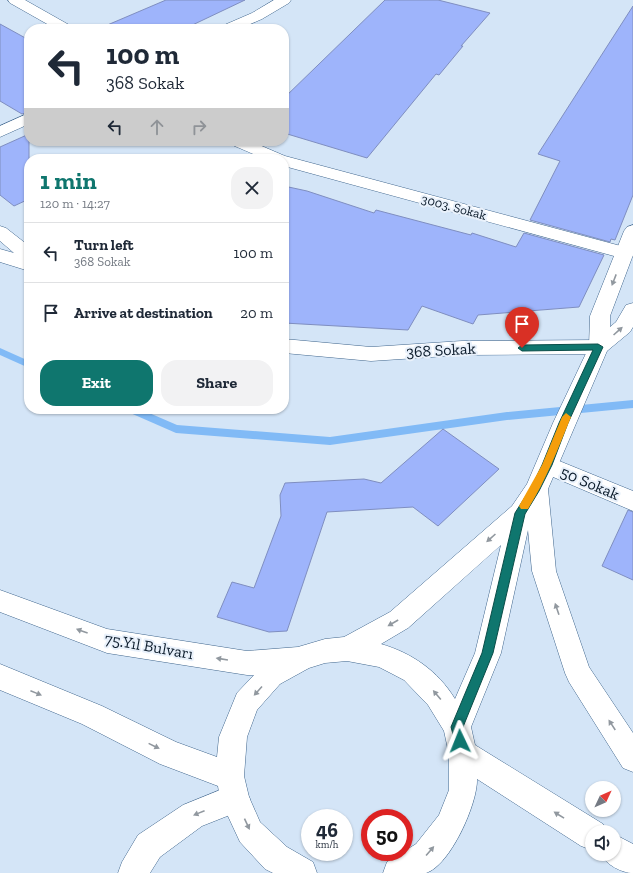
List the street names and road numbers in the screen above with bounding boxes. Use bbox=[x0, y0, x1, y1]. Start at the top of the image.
street label: 3003. Sokak bbox=[420, 191, 488, 223]
street label: 368 Sokak bbox=[406, 339, 477, 361]
street label: 50 Sokak bbox=[558, 462, 623, 504]
street label: 75.Yıl Bulvarı bbox=[103, 629, 195, 663]

